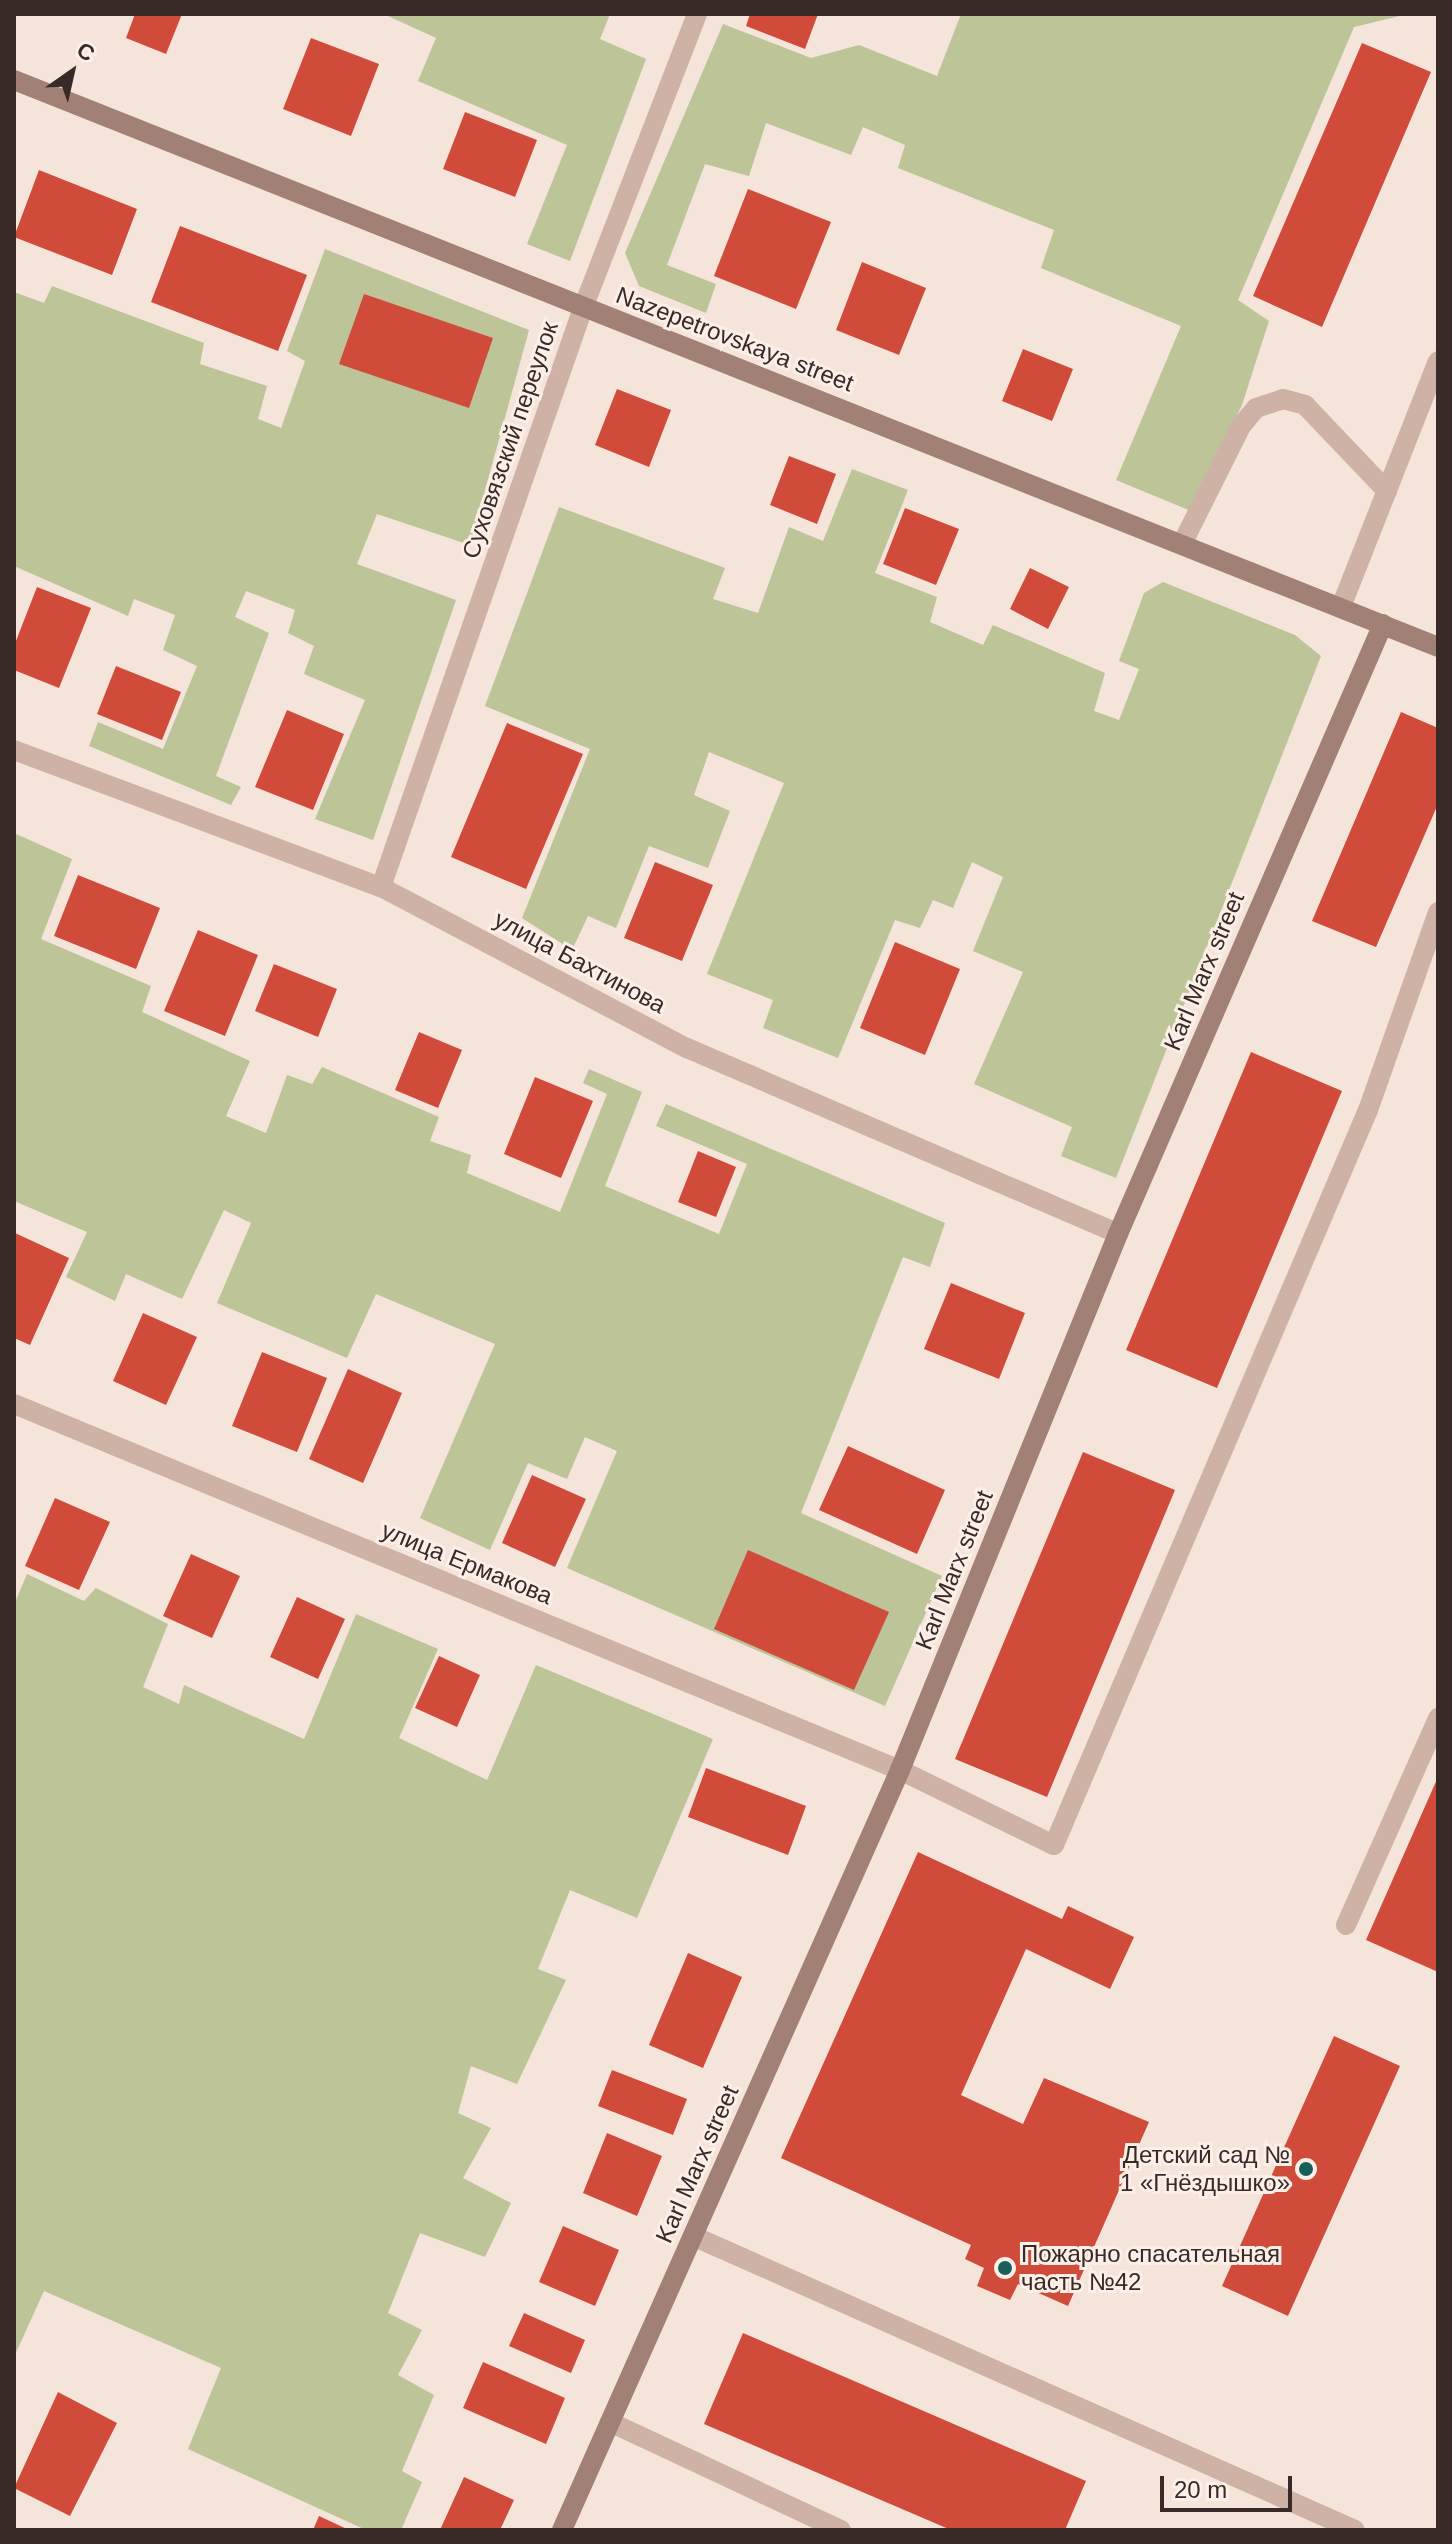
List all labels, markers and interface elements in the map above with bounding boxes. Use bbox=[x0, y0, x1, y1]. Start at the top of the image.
north arrow bbox=[32, 32, 112, 112]
text: С bbox=[72, 37, 99, 66]
street label: Nazepetrovskaya street bbox=[612, 280, 858, 398]
street label: Суховязский переулок bbox=[456, 318, 564, 562]
street label: Karl Marx street bbox=[1158, 887, 1250, 1055]
street label: улица Бахтинова bbox=[489, 905, 671, 1019]
street label: Karl Marx street bbox=[909, 1486, 999, 1654]
street label: улица Ермакова bbox=[377, 1516, 557, 1610]
street label: Karl Marx street bbox=[649, 2081, 745, 2247]
place label: Детский сад № 1 «Гнёздышко» bbox=[1120, 2141, 1290, 2197]
marker: Детский сад № 1 «Гнёздышко» bbox=[1297, 2160, 1315, 2178]
place label: Пожарно спасательная часть №42 bbox=[1021, 2240, 1280, 2296]
marker: Пожарно спасательная часть №42 bbox=[996, 2259, 1014, 2277]
scale bar bbox=[1164, 2460, 1296, 2510]
text: 20 m bbox=[1174, 2476, 1227, 2503]

